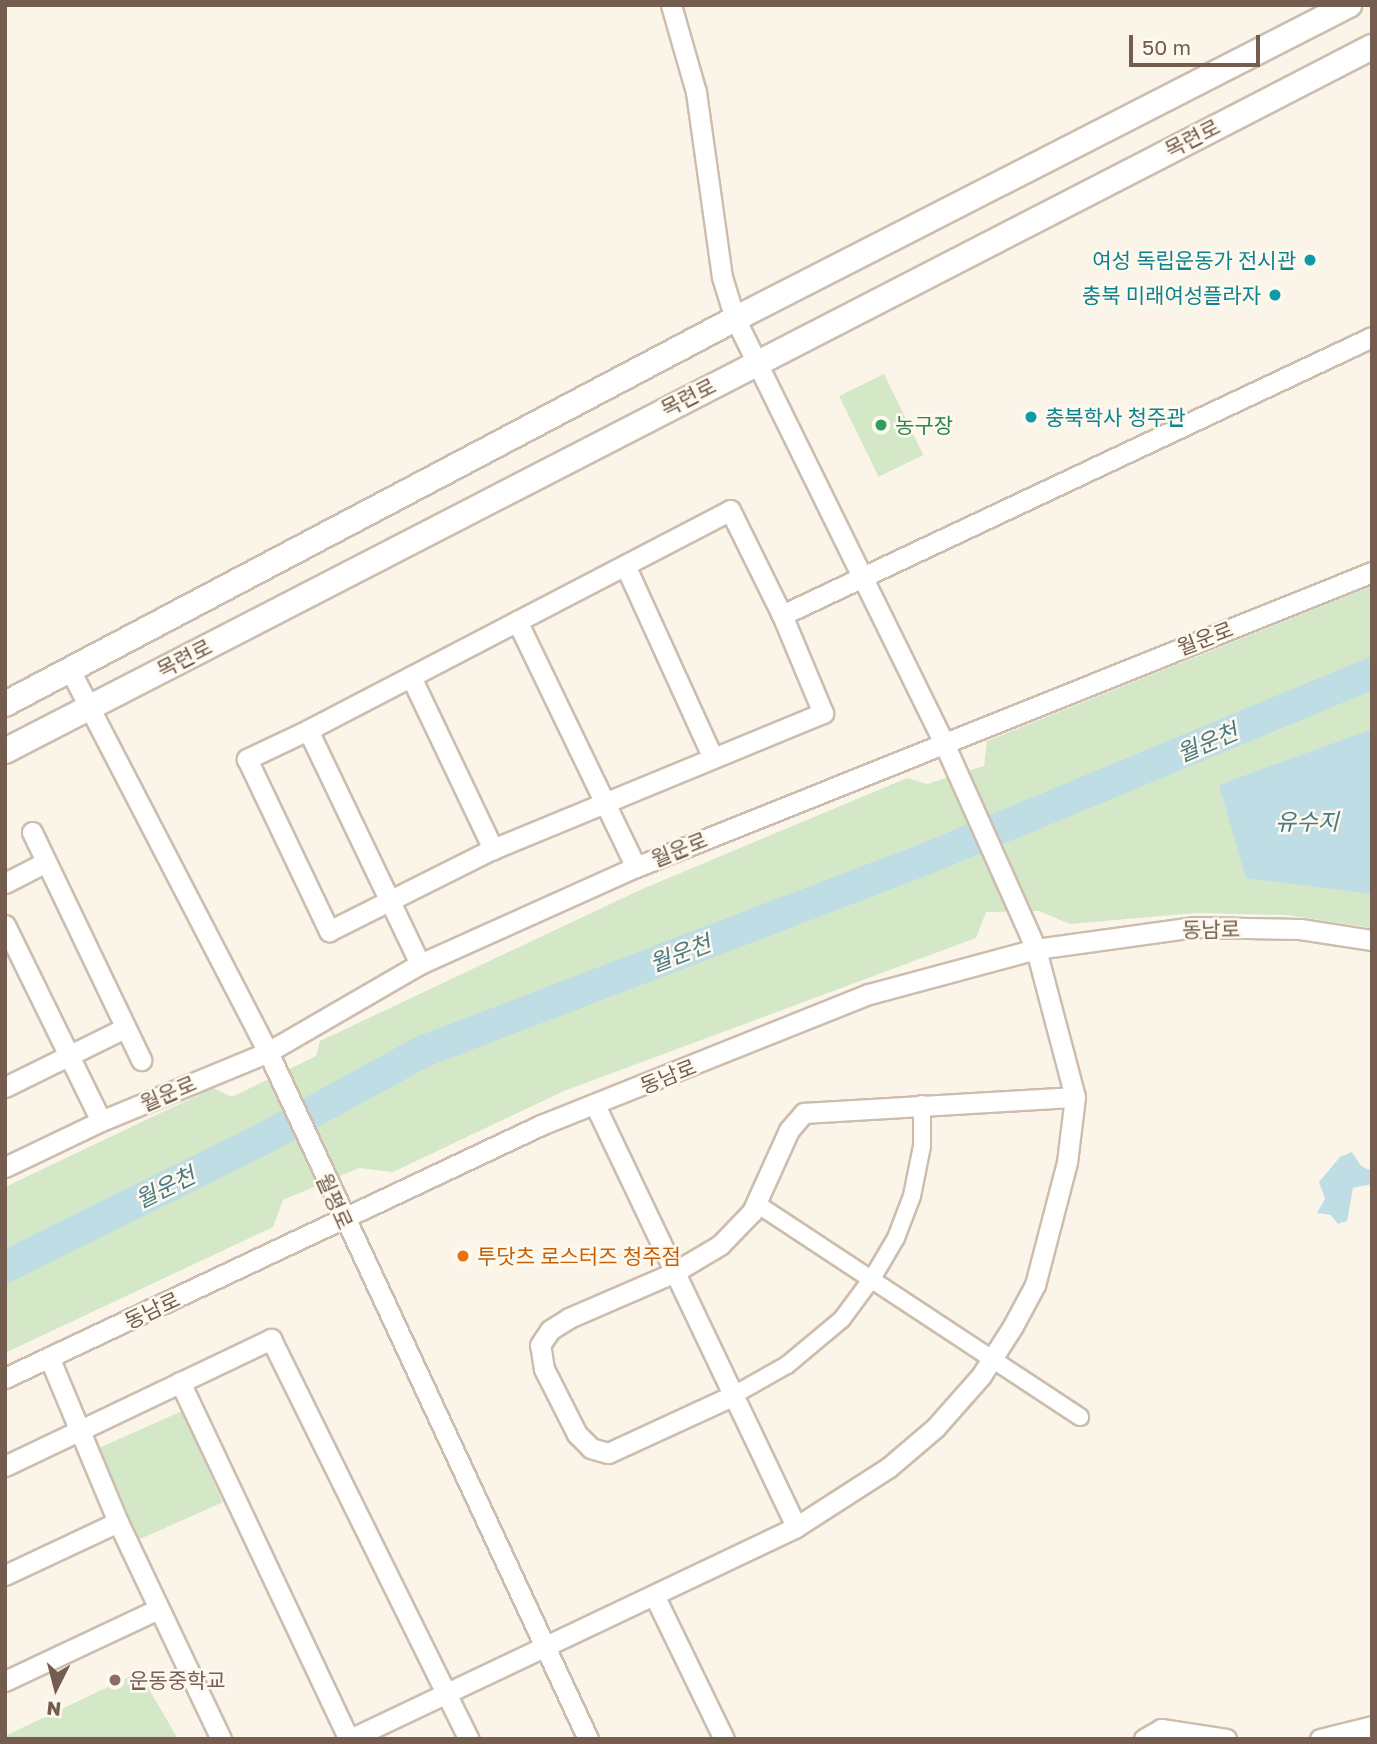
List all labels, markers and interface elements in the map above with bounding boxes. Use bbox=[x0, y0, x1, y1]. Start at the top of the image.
scale bar bbox=[1132, 21, 1263, 65]
text: 50 m bbox=[1142, 34, 1191, 60]
street label: 목련로 bbox=[1160, 114, 1224, 162]
place label: 여성 독립운동가 전시관 bbox=[1092, 247, 1296, 273]
marker: 여성 독립운동가 전시관 bbox=[1302, 252, 1318, 268]
place label: 충북 미래여성플라자 bbox=[1082, 282, 1261, 308]
marker: 충북 미래여성플라자 bbox=[1267, 287, 1283, 303]
street label: 목련로 bbox=[656, 373, 720, 421]
place label: 충북학사 청주관 bbox=[1045, 404, 1185, 430]
marker: 충북학사 청주관 bbox=[1023, 409, 1039, 425]
place label: 농구장 bbox=[895, 412, 953, 438]
marker: 농구장 bbox=[873, 417, 889, 433]
street label: 월운로 bbox=[1173, 616, 1237, 660]
street label: 목련로 bbox=[152, 634, 216, 682]
water label: 월운천 bbox=[1172, 717, 1242, 767]
water label: 유수지 bbox=[1275, 807, 1339, 835]
street label: 월운로 bbox=[647, 826, 711, 872]
street label: 동남로 bbox=[1182, 916, 1240, 942]
water label: 월운천 bbox=[645, 929, 715, 977]
street label: 동남로 bbox=[636, 1053, 700, 1099]
street label: 월운로 bbox=[136, 1070, 200, 1116]
water label: 월운천 bbox=[130, 1161, 200, 1213]
street label: 월평로 bbox=[312, 1169, 358, 1233]
place label: 투닷츠 로스터즈 청주점 bbox=[477, 1243, 681, 1269]
marker: 투닷츠 로스터즈 청주점 bbox=[455, 1248, 471, 1264]
street label: 동남로 bbox=[120, 1286, 184, 1334]
north arrow bbox=[21, 1653, 91, 1723]
place label: 운동중학교 bbox=[129, 1667, 226, 1693]
marker: 운동중학교 bbox=[107, 1672, 123, 1688]
text: N bbox=[45, 1697, 62, 1722]

